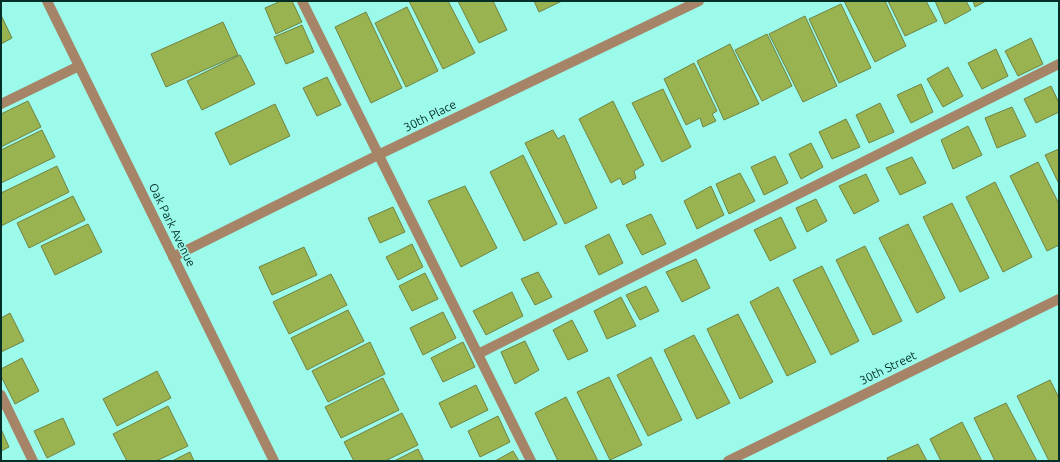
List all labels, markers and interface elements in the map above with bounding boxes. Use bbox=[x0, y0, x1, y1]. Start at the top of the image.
street label: 30th Place bbox=[402, 97, 458, 134]
street label: Oak Park Avenue bbox=[147, 181, 198, 269]
street label: 30th Street bbox=[857, 348, 918, 387]

